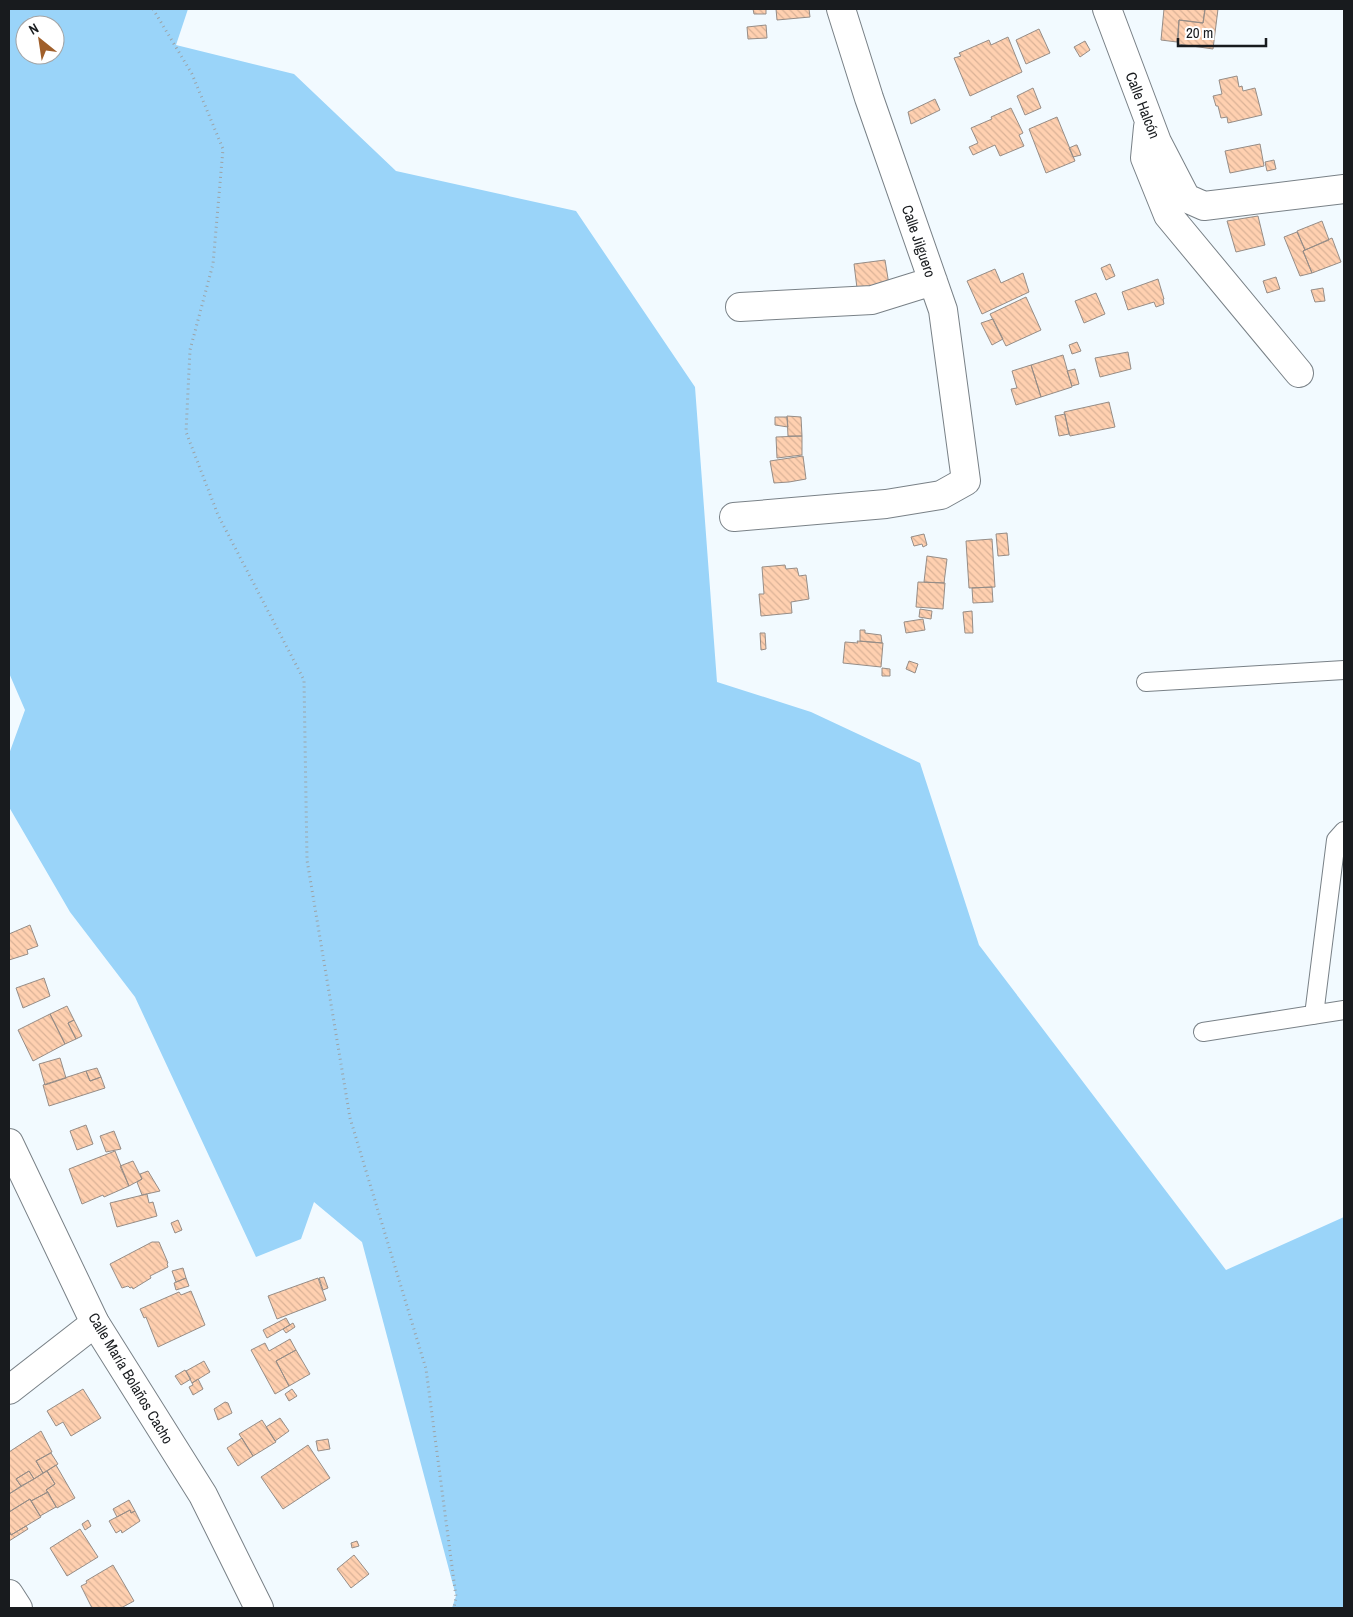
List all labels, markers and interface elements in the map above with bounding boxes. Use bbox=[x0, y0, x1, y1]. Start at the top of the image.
north arrow bbox=[15, 15, 65, 65]
scale bar bbox=[1178, 15, 1266, 47]
text: N bbox=[25, 19, 42, 39]
text: 20 m bbox=[1186, 22, 1213, 43]
street label: Calle Halcón bbox=[1121, 69, 1165, 141]
street label: Calle Jilguero bbox=[897, 202, 941, 280]
street label: Calle María Bolaños Cacho bbox=[83, 1308, 179, 1448]

